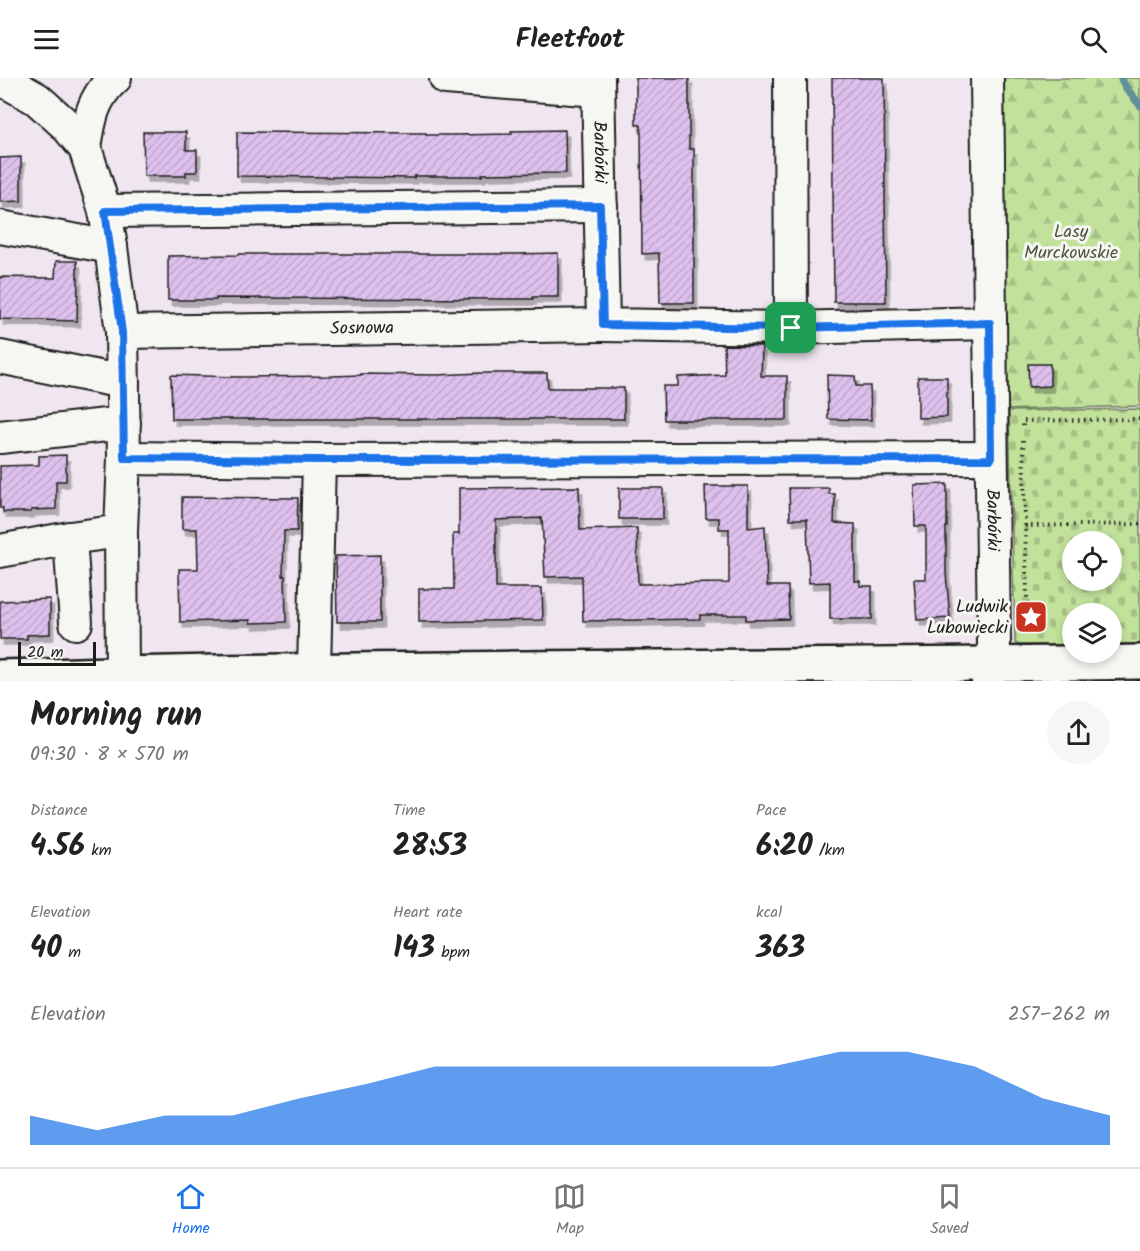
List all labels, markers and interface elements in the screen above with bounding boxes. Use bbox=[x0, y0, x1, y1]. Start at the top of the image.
text: Fleetfoot bbox=[516, 18, 624, 61]
icon: menu bbox=[30, 23, 63, 56]
icon: search bbox=[1077, 23, 1110, 56]
street label: Barbórki bbox=[584, 121, 615, 184]
park label: Lasy Murckowskie bbox=[1024, 218, 1118, 268]
pin bbox=[765, 302, 816, 353]
icon: arrive bbox=[774, 311, 807, 344]
street label: Sosnowa bbox=[330, 314, 394, 343]
street label: Barbórki bbox=[978, 489, 1007, 552]
map controls bbox=[1062, 531, 1122, 663]
button: locate bbox=[1062, 531, 1122, 591]
place label: Ludwik Lubowiecki bbox=[927, 593, 1009, 643]
place icon: Ludwik Lubowiecki bbox=[1013, 599, 1049, 635]
button: layers bbox=[1062, 603, 1122, 663]
scale bar bbox=[18, 639, 96, 666]
text: 20 m bbox=[27, 640, 63, 665]
text: Morning run bbox=[30, 690, 202, 743]
button: share bbox=[1047, 701, 1110, 764]
text: 09:30 · 8 × 570 m bbox=[30, 739, 189, 771]
text: Distance bbox=[30, 798, 88, 823]
text: Time bbox=[393, 798, 425, 823]
text: Pace bbox=[756, 798, 787, 823]
text: 4.56 bbox=[30, 823, 85, 871]
text: 28:53 bbox=[393, 823, 467, 871]
text: 6:20 bbox=[756, 823, 813, 871]
text: km bbox=[85, 838, 112, 863]
text: /km bbox=[813, 838, 845, 863]
text: Elevation bbox=[30, 900, 91, 925]
text: Heart rate bbox=[393, 900, 463, 925]
text: kcal bbox=[756, 900, 782, 925]
text: 40 bbox=[30, 925, 62, 973]
text: 143 bbox=[393, 925, 435, 973]
text: 363 bbox=[756, 925, 805, 973]
text: m bbox=[62, 940, 81, 965]
text: bpm bbox=[435, 940, 470, 965]
text: Elevation bbox=[30, 999, 106, 1031]
text: 257–262 m bbox=[1008, 999, 1110, 1031]
tab: Home bbox=[172, 1180, 210, 1241]
tab: Map bbox=[553, 1180, 586, 1241]
tab: Saved bbox=[930, 1180, 968, 1241]

